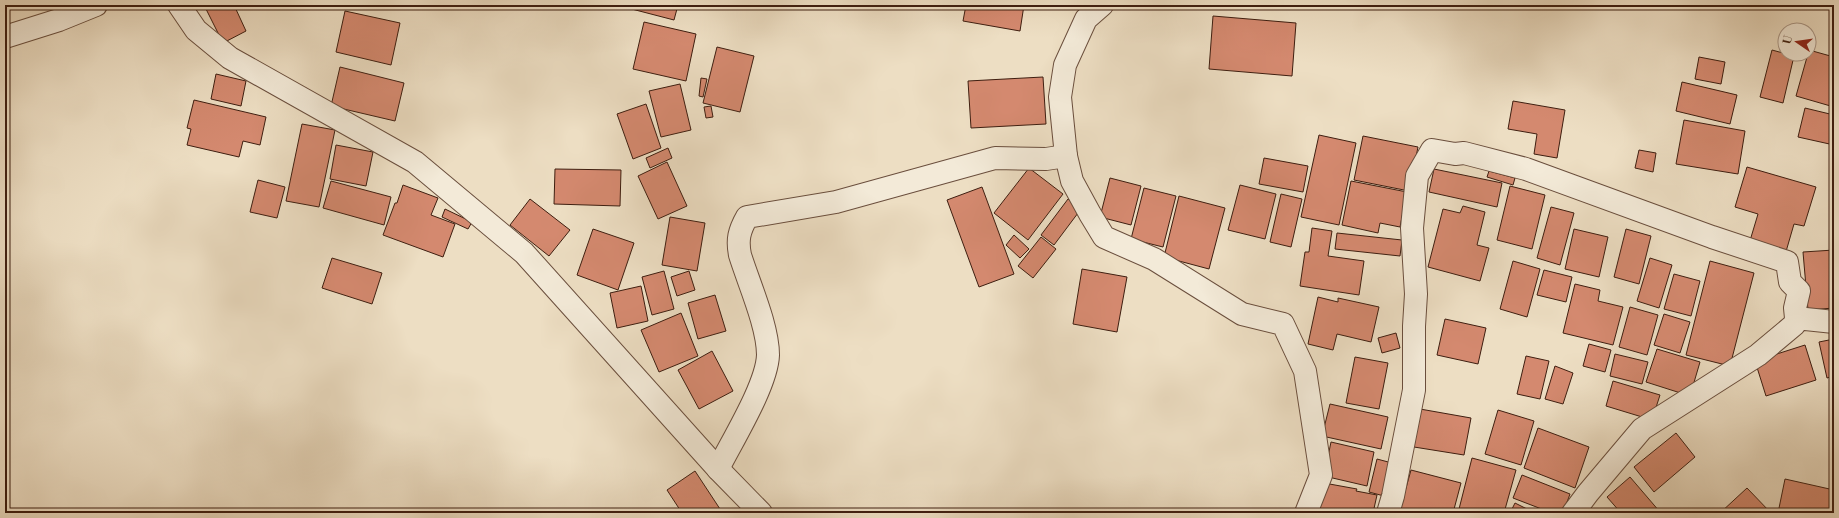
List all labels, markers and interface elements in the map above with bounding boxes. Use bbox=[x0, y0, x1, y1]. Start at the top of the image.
north arrow bbox=[1777, 22, 1817, 62]
text: U bbox=[1780, 34, 1796, 46]

